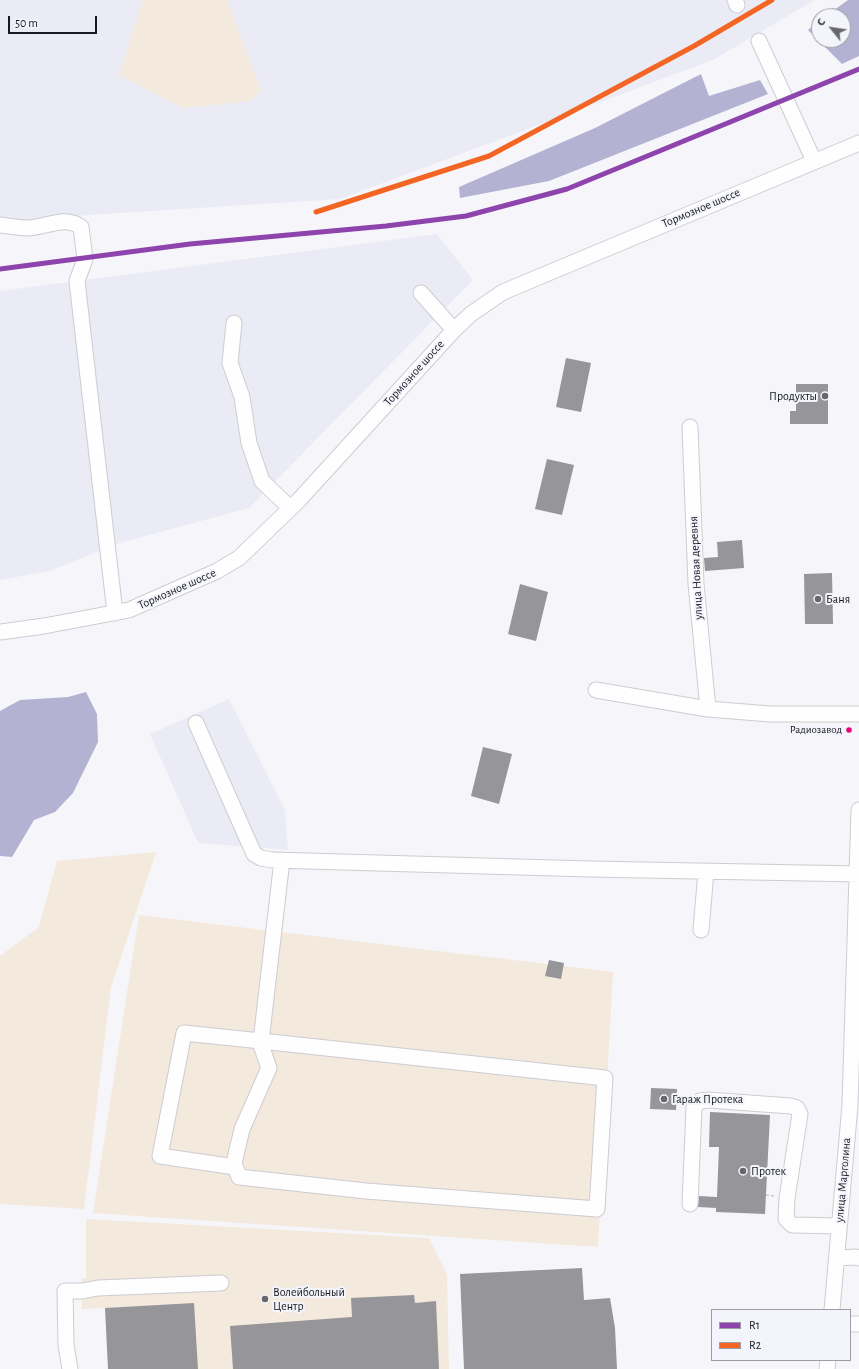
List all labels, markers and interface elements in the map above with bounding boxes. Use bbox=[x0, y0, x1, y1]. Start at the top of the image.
scale bar bbox=[10, 8, 99, 34]
north arrow bbox=[811, 8, 851, 48]
text: 50 m bbox=[15, 17, 38, 29]
text: С bbox=[815, 17, 827, 28]
street label: Тормозное шоссе bbox=[660, 185, 742, 231]
street label: Тормозное шоссе bbox=[381, 337, 447, 409]
place label: Продукты bbox=[769, 389, 817, 403]
marker: Продукты bbox=[820, 391, 830, 401]
street label: улица Новая деревня bbox=[686, 516, 706, 620]
street label: Тормозное шоссе bbox=[136, 565, 218, 613]
place label: Баня bbox=[826, 592, 850, 606]
marker: Баня bbox=[813, 594, 823, 604]
place label: Радиозавод bbox=[790, 723, 842, 737]
marker: Радиозавод bbox=[844, 725, 854, 735]
place label: Гараж Протека bbox=[672, 1092, 743, 1106]
marker: Гараж Протека bbox=[659, 1094, 669, 1104]
street label: улица Марголина bbox=[832, 1137, 854, 1223]
place label: Протек bbox=[751, 1164, 786, 1178]
marker: Протек bbox=[738, 1166, 748, 1176]
place label: Волейбольный Центр bbox=[273, 1285, 345, 1313]
marker: Волейбольный Центр bbox=[260, 1294, 270, 1304]
legend bbox=[711, 1309, 851, 1361]
text: R1 bbox=[749, 1319, 760, 1331]
text: R2 bbox=[749, 1339, 761, 1351]

